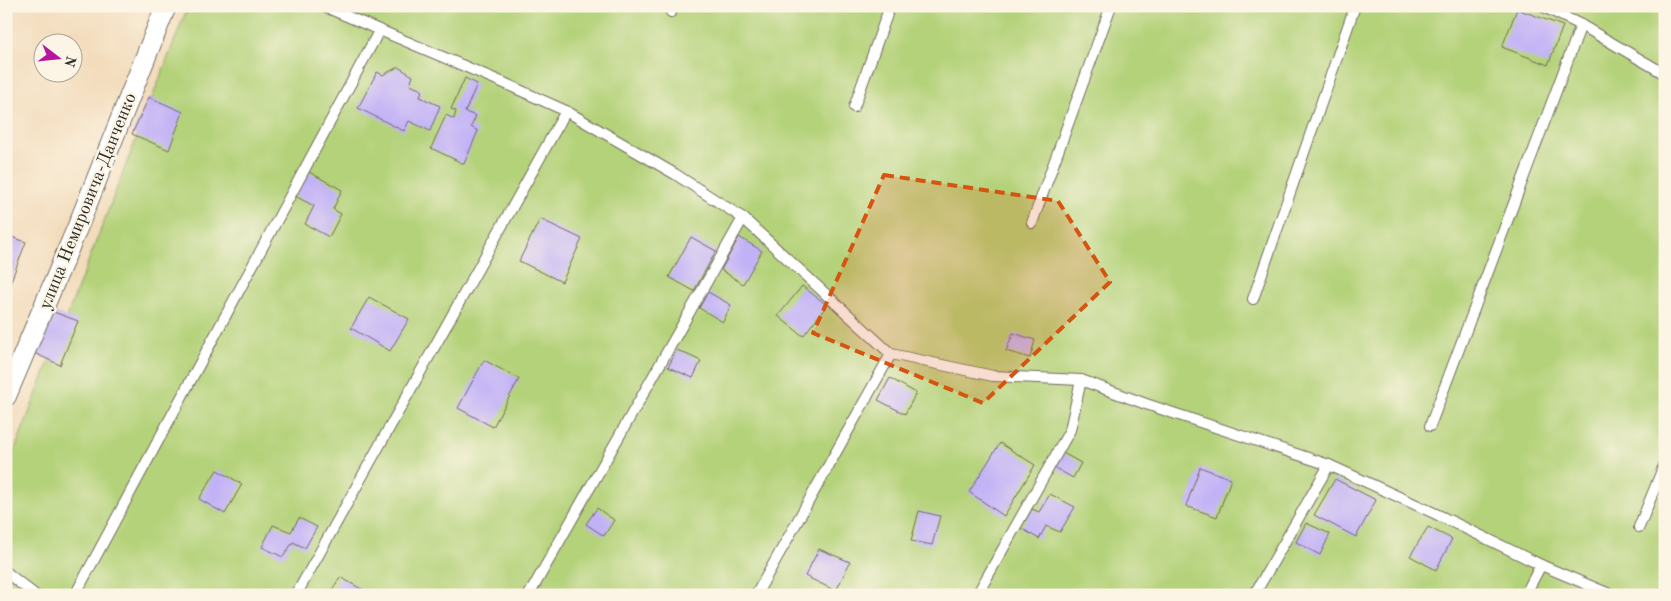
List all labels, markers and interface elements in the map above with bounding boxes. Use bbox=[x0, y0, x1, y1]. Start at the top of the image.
north arrow bbox=[32, 32, 82, 82]
text: N bbox=[61, 54, 78, 69]
street label: улица Немировича-Данченко bbox=[36, 90, 140, 312]

